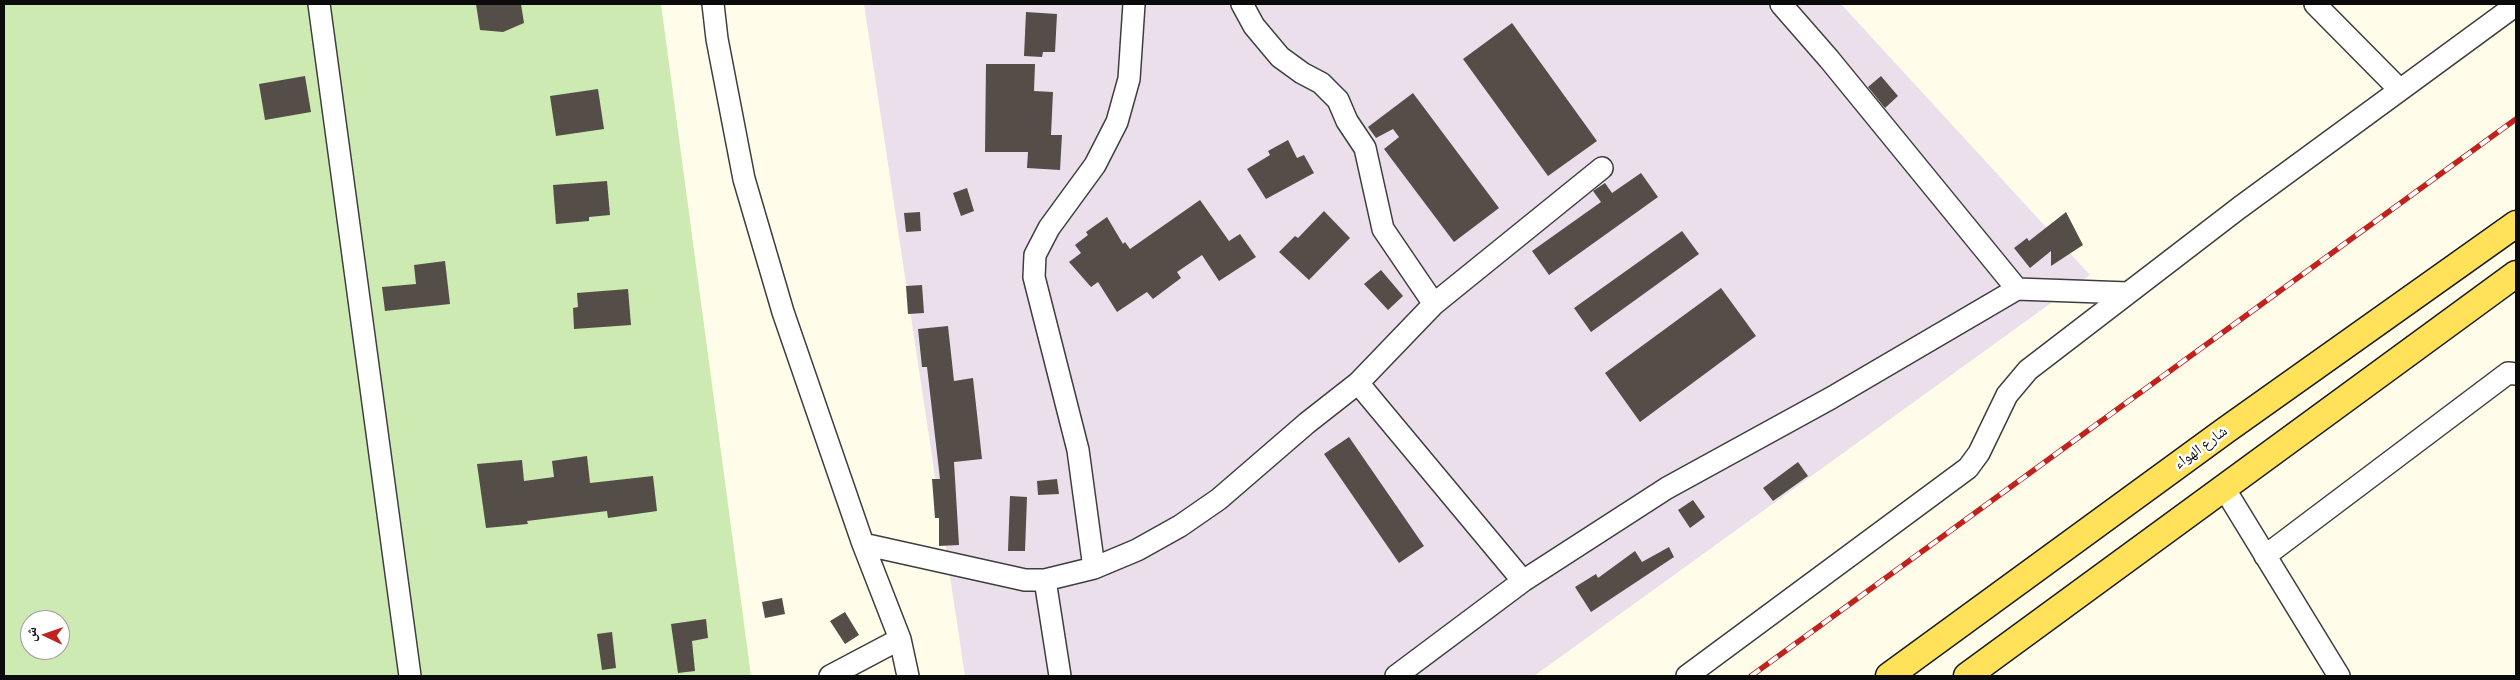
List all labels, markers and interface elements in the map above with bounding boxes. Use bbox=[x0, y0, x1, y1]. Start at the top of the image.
street label: شارع الهواء bbox=[2171, 423, 2231, 473]
north arrow bbox=[20, 610, 70, 660]
text: ش bbox=[21, 626, 41, 642]

